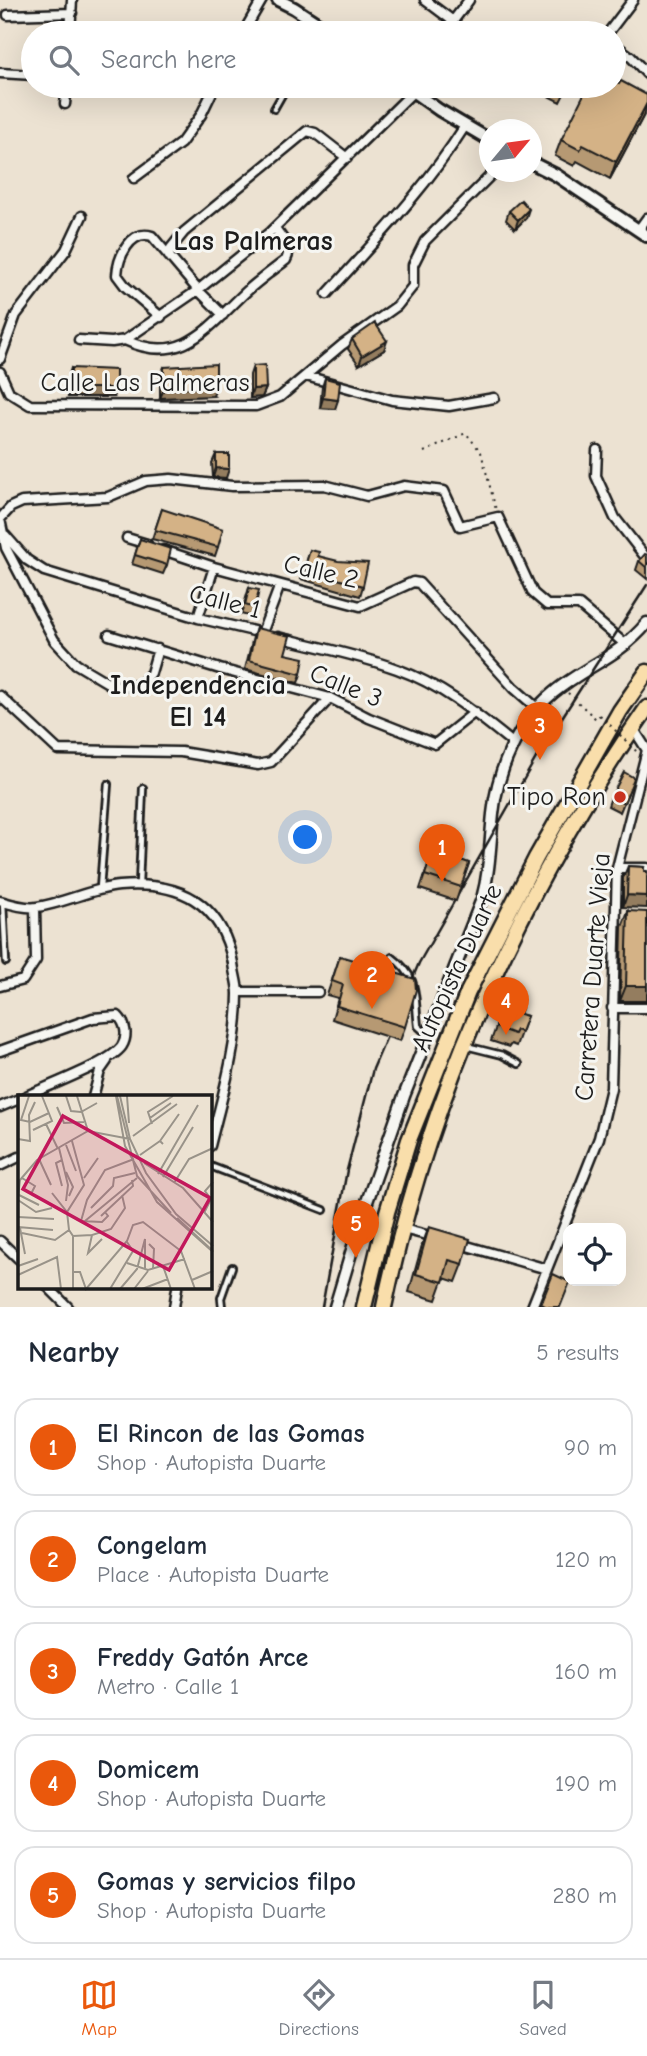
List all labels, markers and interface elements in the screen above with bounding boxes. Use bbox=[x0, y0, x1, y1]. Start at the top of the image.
search box bbox=[21, 21, 626, 98]
icon: search bbox=[45, 41, 83, 79]
text: Search here bbox=[101, 45, 236, 75]
north arrow bbox=[479, 119, 542, 182]
district label: Las Palmeras bbox=[173, 225, 333, 257]
street label: Calle Las Palmeras bbox=[40, 368, 250, 398]
street label: Calle 2 bbox=[281, 549, 361, 595]
street label: Calle 1 bbox=[186, 579, 264, 625]
street label: Calle 3 bbox=[305, 658, 387, 714]
district label: Independencia El 14 bbox=[110, 669, 286, 733]
pin: 3 bbox=[517, 702, 563, 760]
place label: Tipo Ron bbox=[507, 782, 606, 812]
marker: Tipo Ron bbox=[612, 789, 628, 805]
your location bbox=[288, 820, 322, 854]
pin: 1 bbox=[419, 824, 465, 882]
street label: Carretera Duarte Vieja bbox=[569, 852, 617, 1102]
street label: Autopista Duarte bbox=[405, 880, 509, 1056]
pin: 2 bbox=[349, 951, 395, 1009]
pin: 4 bbox=[483, 977, 529, 1035]
inset map bbox=[18, 1095, 212, 1290]
pin: 5 bbox=[333, 1200, 379, 1258]
map controls bbox=[563, 1223, 626, 1286]
button: locate bbox=[563, 1223, 626, 1286]
text: Nearby bbox=[28, 1335, 119, 1370]
text: 5 results bbox=[536, 1339, 619, 1366]
text: El Rincon de las Gomas bbox=[97, 1419, 364, 1449]
text: 1 bbox=[48, 1434, 58, 1461]
text: 90 m bbox=[564, 1434, 617, 1461]
text: Shop · Autopista Duarte bbox=[97, 1449, 326, 1476]
text: Congelam bbox=[97, 1531, 207, 1561]
text: 2 bbox=[47, 1546, 59, 1573]
text: 120 m bbox=[555, 1546, 617, 1573]
text: Place · Autopista Duarte bbox=[97, 1561, 329, 1588]
text: Freddy Gatón Arce bbox=[97, 1643, 308, 1673]
text: 3 bbox=[47, 1658, 59, 1685]
text: 160 m bbox=[555, 1658, 617, 1685]
text: Metro · Calle 1 bbox=[97, 1673, 239, 1700]
text: Domicem bbox=[97, 1755, 199, 1785]
text: 4 bbox=[48, 1770, 58, 1797]
text: 190 m bbox=[555, 1770, 617, 1797]
text: Shop · Autopista Duarte bbox=[97, 1785, 326, 1812]
text: Gomas y servicios filpo bbox=[97, 1867, 356, 1897]
text: 5 bbox=[47, 1882, 59, 1909]
text: 280 m bbox=[552, 1882, 617, 1909]
text: Shop · Autopista Duarte bbox=[97, 1897, 326, 1924]
tab: Map bbox=[80, 1976, 118, 2040]
tab: Directions bbox=[279, 1976, 359, 2040]
tab: Saved bbox=[519, 1976, 567, 2040]

